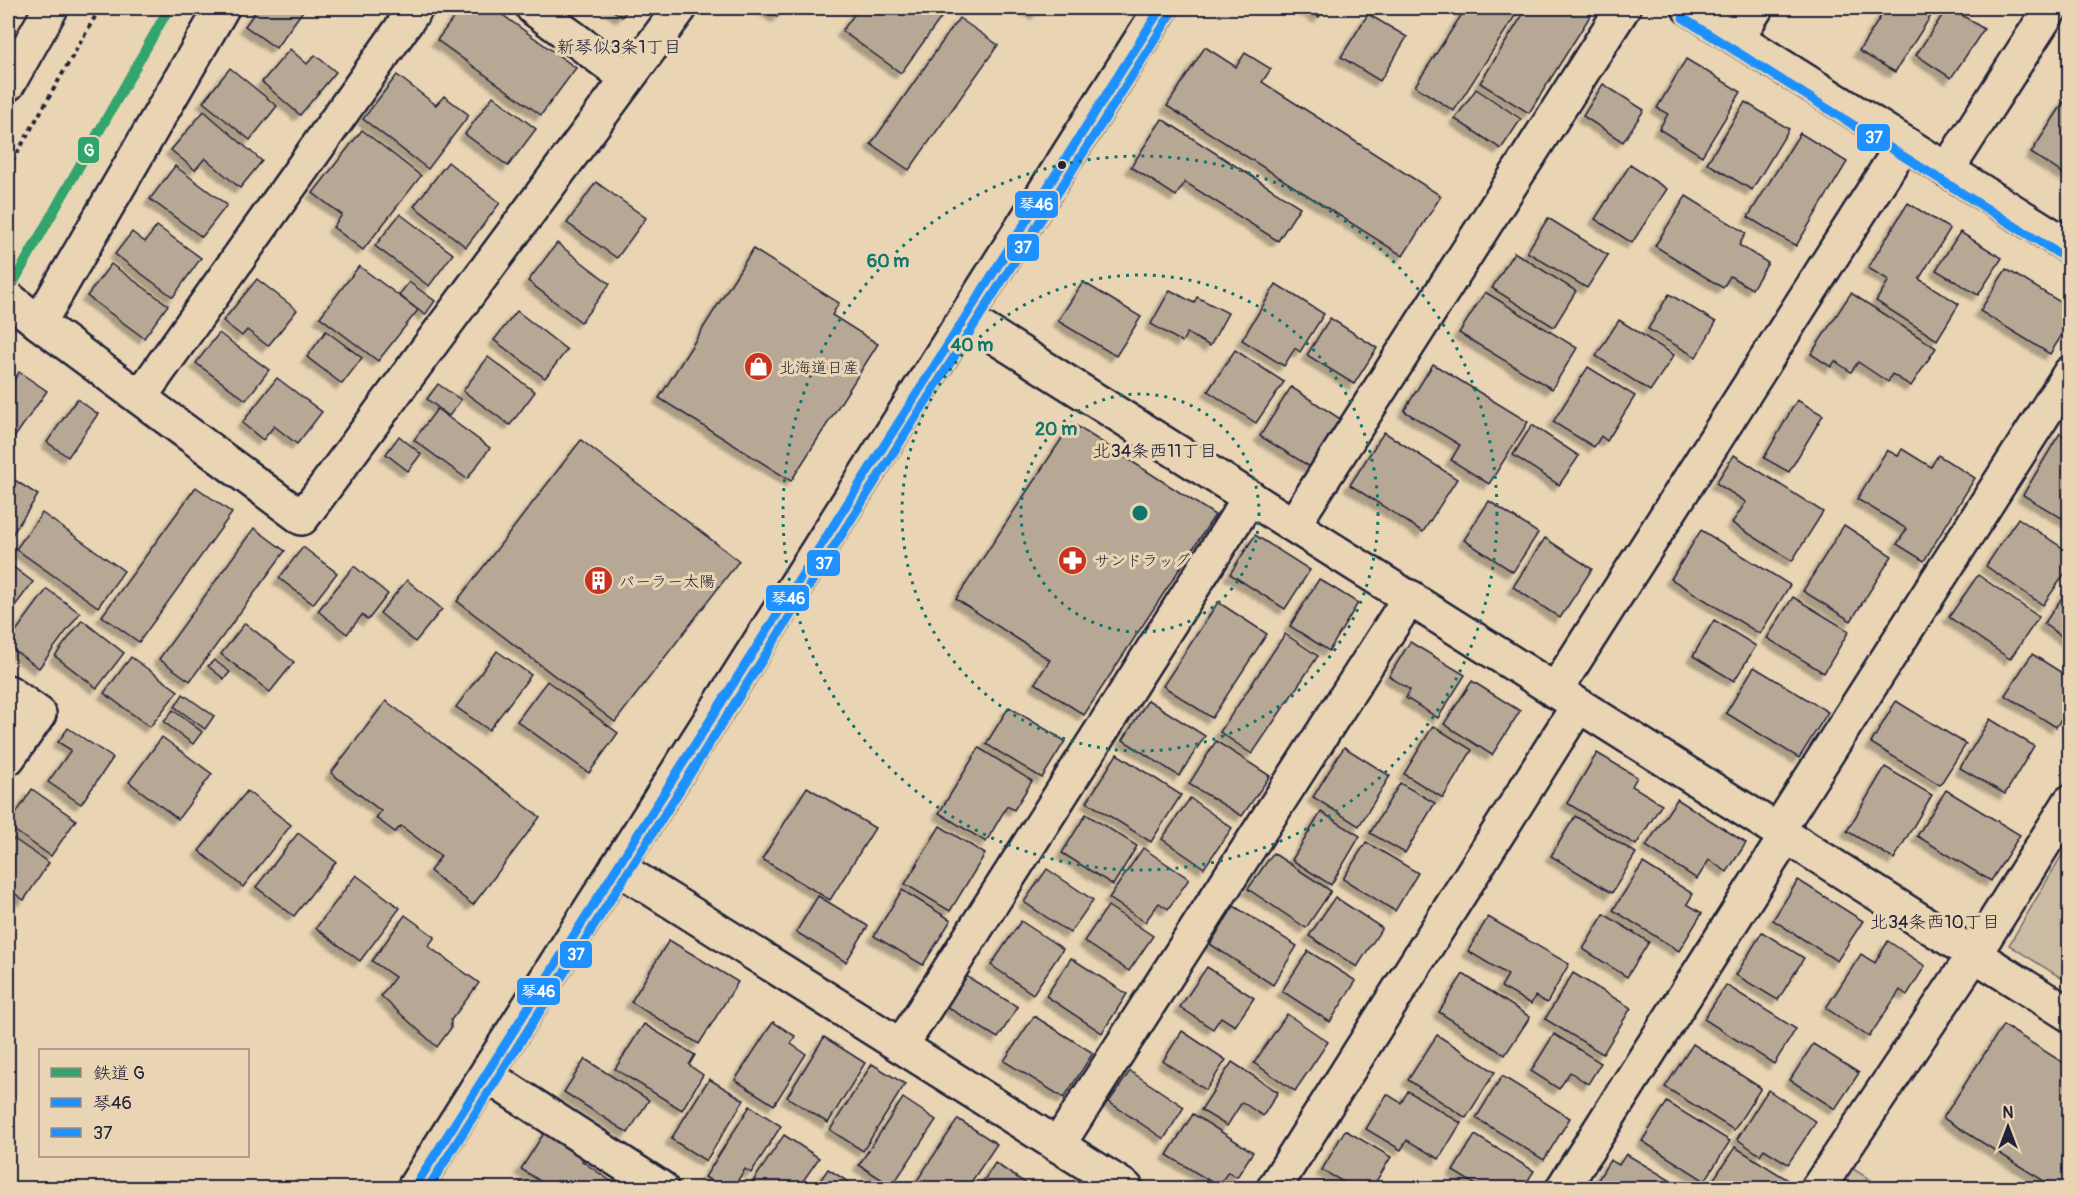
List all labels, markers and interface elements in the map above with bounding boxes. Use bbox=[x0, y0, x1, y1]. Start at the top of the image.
district label: 新琴似3条1丁目 bbox=[556, 36, 682, 59]
line badge: 37 bbox=[1856, 123, 1891, 152]
text: 37 bbox=[1865, 128, 1883, 148]
line badge: G bbox=[77, 136, 100, 164]
text: G bbox=[84, 141, 95, 161]
unlabelled marker bbox=[1056, 159, 1068, 171]
line badge: 琴46 bbox=[1014, 190, 1059, 219]
text: 琴46 bbox=[1019, 195, 1053, 215]
line badge: 37 bbox=[1006, 233, 1040, 262]
text: 37 bbox=[1014, 238, 1032, 258]
text: 60 m bbox=[867, 250, 909, 273]
text: 40 m bbox=[951, 334, 993, 357]
shop icon: 北海道日産 bbox=[742, 351, 774, 383]
place label: 北海道日産 bbox=[779, 358, 859, 378]
text: 20 m bbox=[1035, 418, 1077, 441]
district label: 北34条西11丁目 bbox=[1093, 440, 1217, 463]
centre of rings bbox=[1130, 503, 1150, 523]
pharmacy icon: サンドラッグ bbox=[1057, 544, 1089, 576]
line badge: 37 bbox=[806, 549, 841, 577]
place label: サンドラッグ bbox=[1094, 551, 1190, 571]
text: 37 bbox=[815, 554, 833, 574]
building icon: パーラー太陽 bbox=[582, 565, 614, 597]
place label: パーラー太陽 bbox=[619, 572, 715, 592]
line badge: 琴46 bbox=[765, 584, 810, 612]
text: 琴46 bbox=[771, 589, 805, 609]
district label: 北34条西10丁目 bbox=[1870, 911, 2000, 934]
line badge: 37 bbox=[559, 940, 593, 969]
text: 37 bbox=[567, 945, 585, 965]
line badge: 琴46 bbox=[516, 977, 561, 1006]
text: 琴46 bbox=[521, 982, 555, 1002]
legend bbox=[39, 1049, 249, 1157]
text: 鉄道 G bbox=[93, 1062, 145, 1085]
text: 琴46 bbox=[93, 1092, 132, 1115]
north arrow bbox=[1978, 1097, 2038, 1157]
text: N bbox=[2003, 1103, 2014, 1123]
text: 37 bbox=[93, 1122, 113, 1145]

